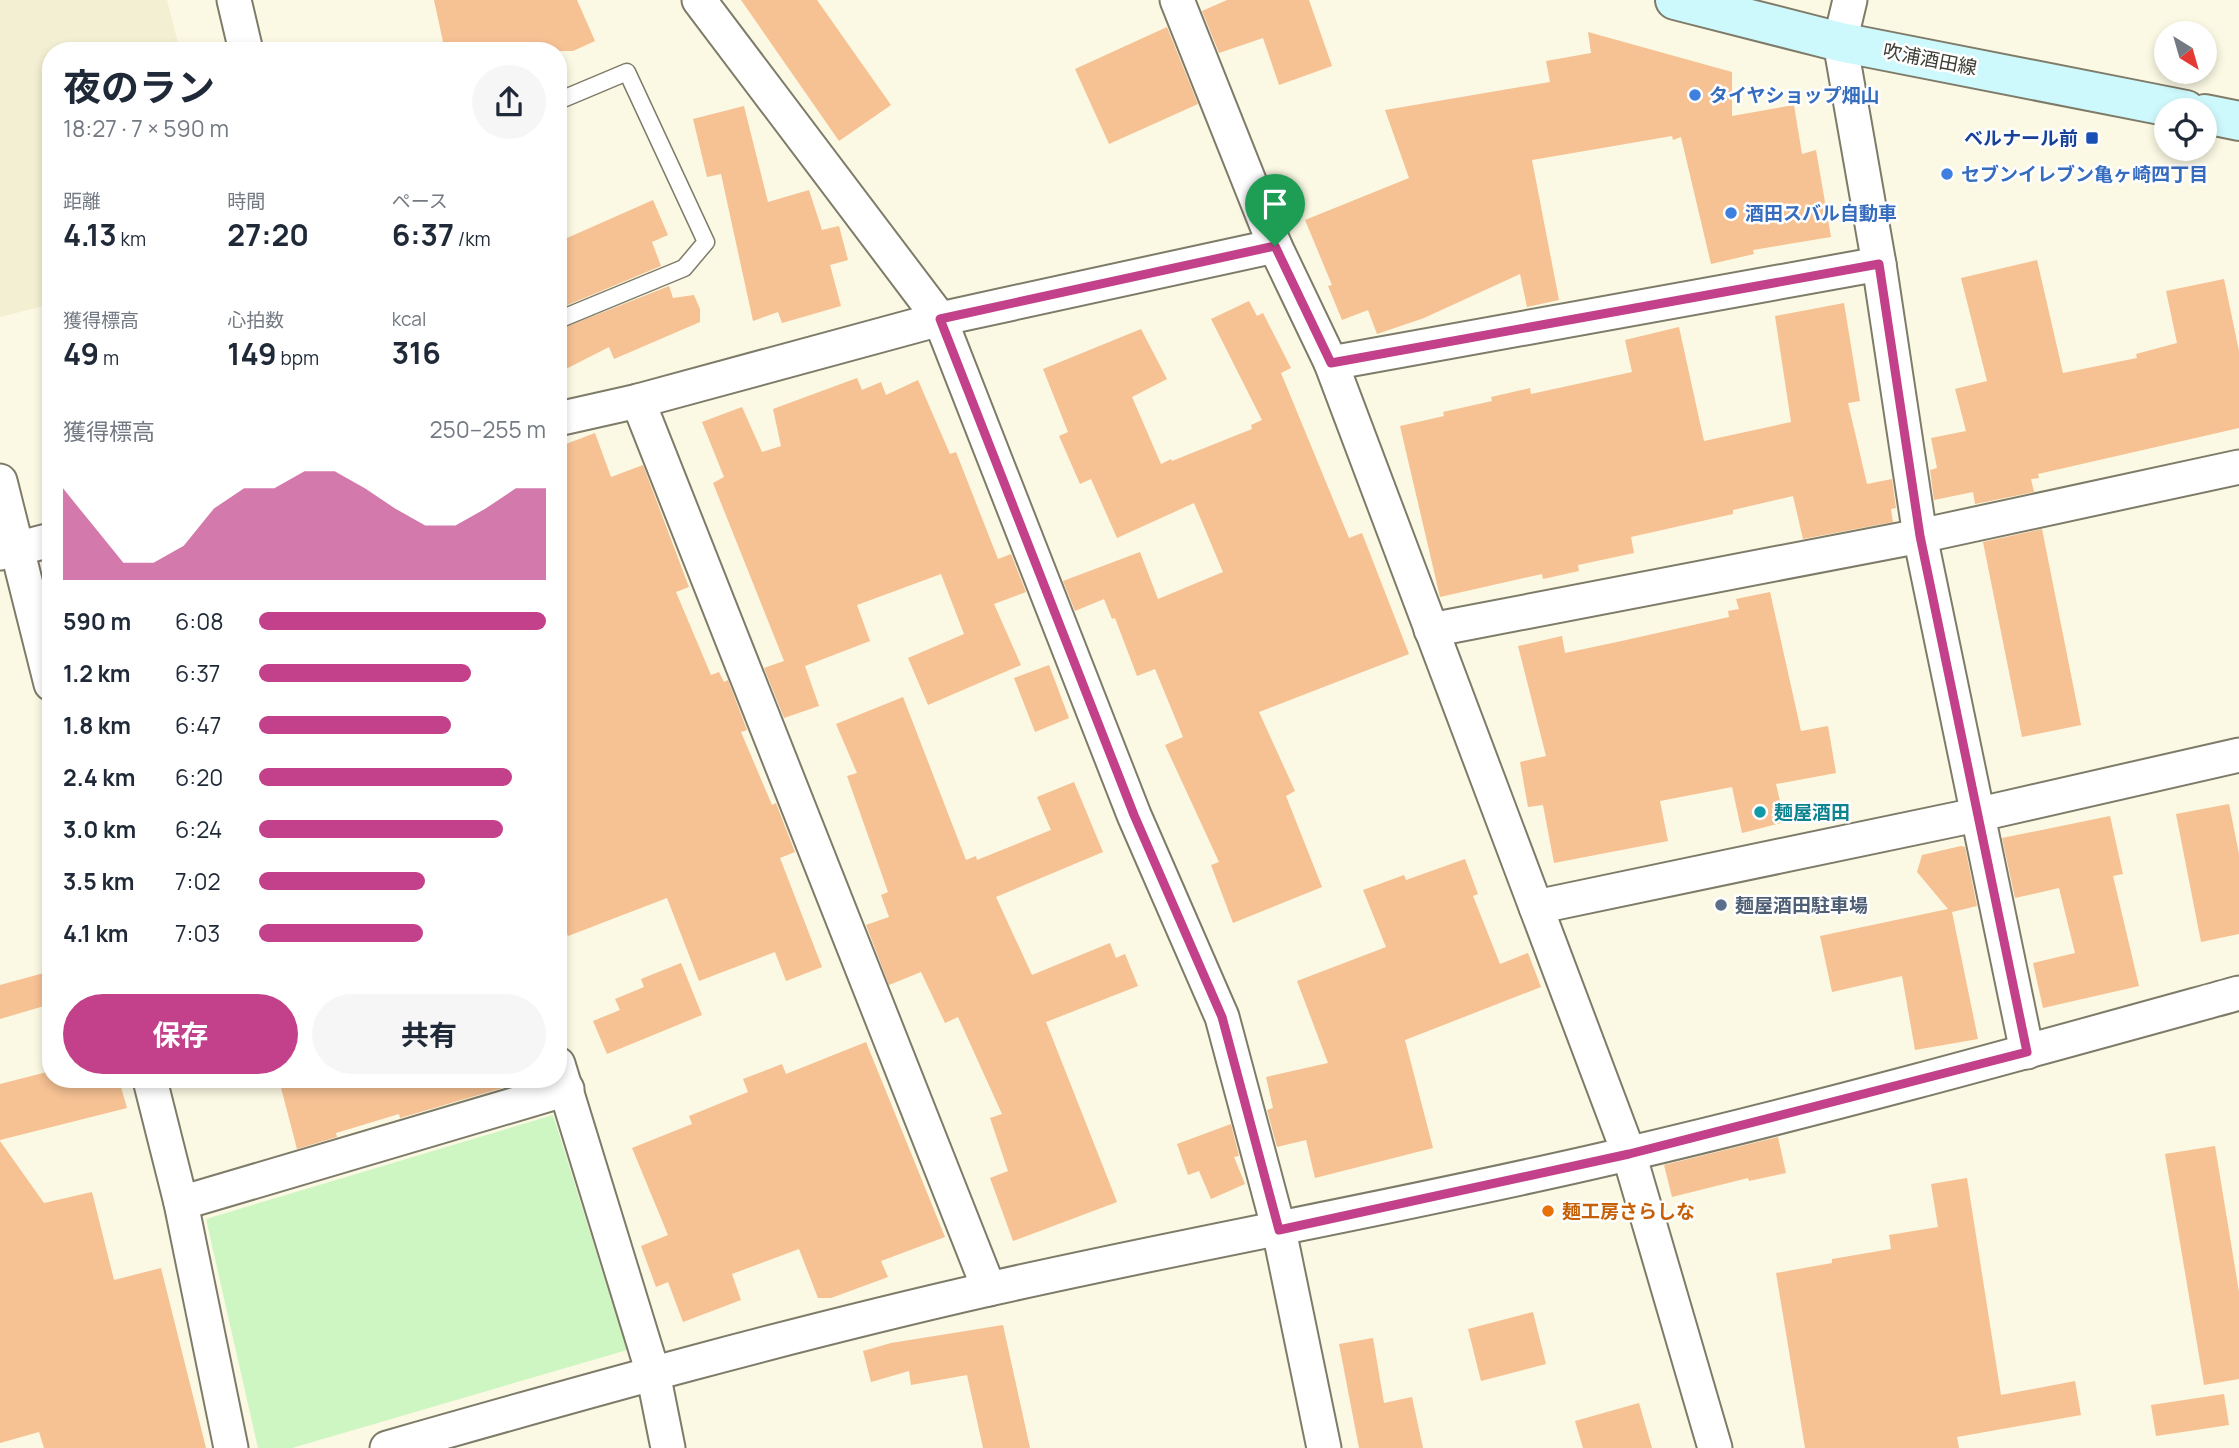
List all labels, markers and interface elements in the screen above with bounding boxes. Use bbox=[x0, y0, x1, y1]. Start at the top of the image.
north arrow bbox=[2154, 21, 2217, 84]
map controls bbox=[2154, 21, 2217, 161]
street label: 吹浦酒田線 bbox=[1881, 37, 1979, 81]
text: 夜のラン bbox=[63, 60, 215, 112]
button: share bbox=[472, 65, 546, 139]
place label: タイヤショップ畑山 bbox=[1709, 82, 1879, 108]
marker: タイヤショップ畑山 bbox=[1687, 87, 1703, 103]
button: locate bbox=[2154, 98, 2217, 161]
text: 18:27 · 7 × 590 m bbox=[63, 112, 229, 144]
place label: ベルナール前 bbox=[1964, 125, 2078, 151]
marker: ベルナール前 bbox=[2084, 130, 2100, 146]
place label: セブンイレブン亀ヶ崎四丁目 bbox=[1961, 161, 2208, 187]
marker: セブンイレブン亀ヶ崎四丁目 bbox=[1939, 166, 1955, 182]
pin bbox=[1245, 174, 1305, 246]
icon: arrive bbox=[1256, 185, 1294, 223]
text: 距離 bbox=[63, 188, 101, 214]
text: 時間 bbox=[227, 188, 265, 214]
text: ペース bbox=[392, 188, 448, 214]
place label: 酒田スバル自動車 bbox=[1745, 200, 1897, 226]
marker: 酒田スバル自動車 bbox=[1723, 205, 1739, 221]
text: 4.13 bbox=[63, 214, 117, 255]
text: 27:20 bbox=[227, 214, 309, 255]
text: 6:37 bbox=[392, 214, 454, 255]
text: km bbox=[117, 226, 146, 252]
text: /km bbox=[454, 226, 491, 252]
text: kcal bbox=[392, 306, 426, 332]
text: 獲得標高 bbox=[63, 307, 139, 333]
text: 心拍数 bbox=[227, 307, 284, 333]
text: 316 bbox=[392, 332, 441, 373]
text: 49 bbox=[63, 333, 99, 374]
text: 149 bbox=[227, 333, 277, 374]
text: m bbox=[99, 345, 119, 371]
text: bpm bbox=[277, 345, 319, 371]
text: 250–255 m bbox=[429, 413, 546, 445]
text: 獲得標高 bbox=[63, 415, 155, 447]
text: 590 m bbox=[63, 605, 131, 637]
text: 6:08 bbox=[175, 605, 224, 637]
text: 1.2 km bbox=[63, 657, 130, 689]
text: 6:37 bbox=[175, 657, 220, 689]
text: 1.8 km bbox=[63, 709, 131, 741]
text: 6:47 bbox=[175, 709, 221, 741]
text: 2.4 km bbox=[63, 761, 135, 793]
text: 6:20 bbox=[175, 761, 223, 793]
place label: 麺屋酒田 bbox=[1774, 799, 1850, 825]
marker: 麺屋酒田 bbox=[1752, 804, 1768, 820]
text: 3.0 km bbox=[63, 813, 136, 845]
text: 6:24 bbox=[175, 813, 222, 845]
text: 3.5 km bbox=[63, 865, 134, 897]
text: 7:02 bbox=[175, 865, 221, 897]
place label: 麺屋酒田駐車場 bbox=[1735, 892, 1868, 918]
marker: 麺屋酒田駐車場 bbox=[1713, 897, 1729, 913]
text: 4.1 km bbox=[63, 917, 128, 949]
text: 7:03 bbox=[175, 917, 220, 949]
button: 保存 bbox=[63, 994, 298, 1074]
button: 共有 bbox=[312, 994, 546, 1074]
place label: 麺工房さらしな bbox=[1562, 1198, 1695, 1224]
marker: 麺工房さらしな bbox=[1540, 1203, 1556, 1219]

